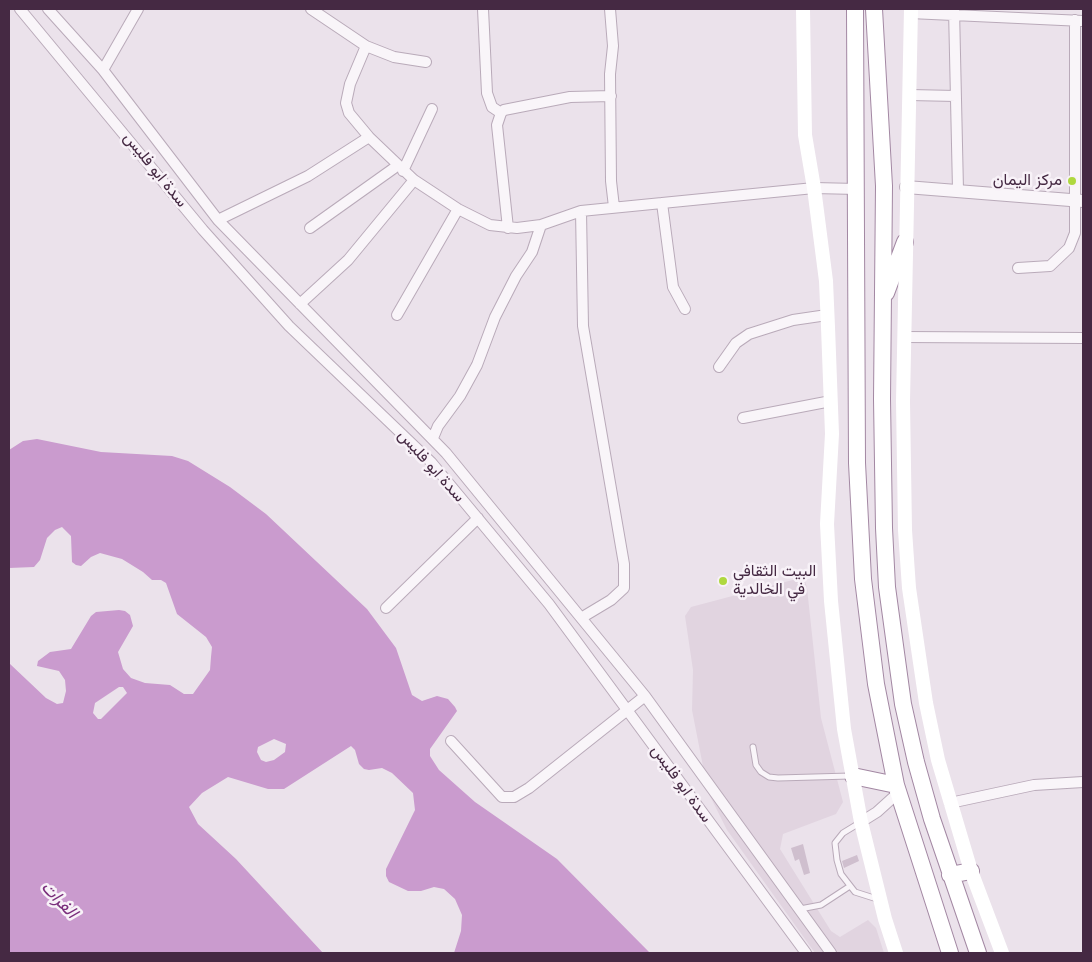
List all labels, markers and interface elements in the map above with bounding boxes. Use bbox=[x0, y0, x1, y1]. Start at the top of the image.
street label: سدة ابو فليس bbox=[119, 129, 191, 211]
place label: مركز اليمان bbox=[993, 171, 1062, 191]
marker: مركز اليمان bbox=[1066, 175, 1078, 187]
street label: سدة ابو فليس bbox=[393, 426, 469, 506]
place label: البيت الثقافي في الخالدية bbox=[733, 562, 816, 600]
marker: البيت الثقافي في الخالدية bbox=[717, 575, 729, 587]
street label: سدة ابو فليس bbox=[646, 742, 716, 826]
water label: الفرات bbox=[36, 877, 82, 923]

